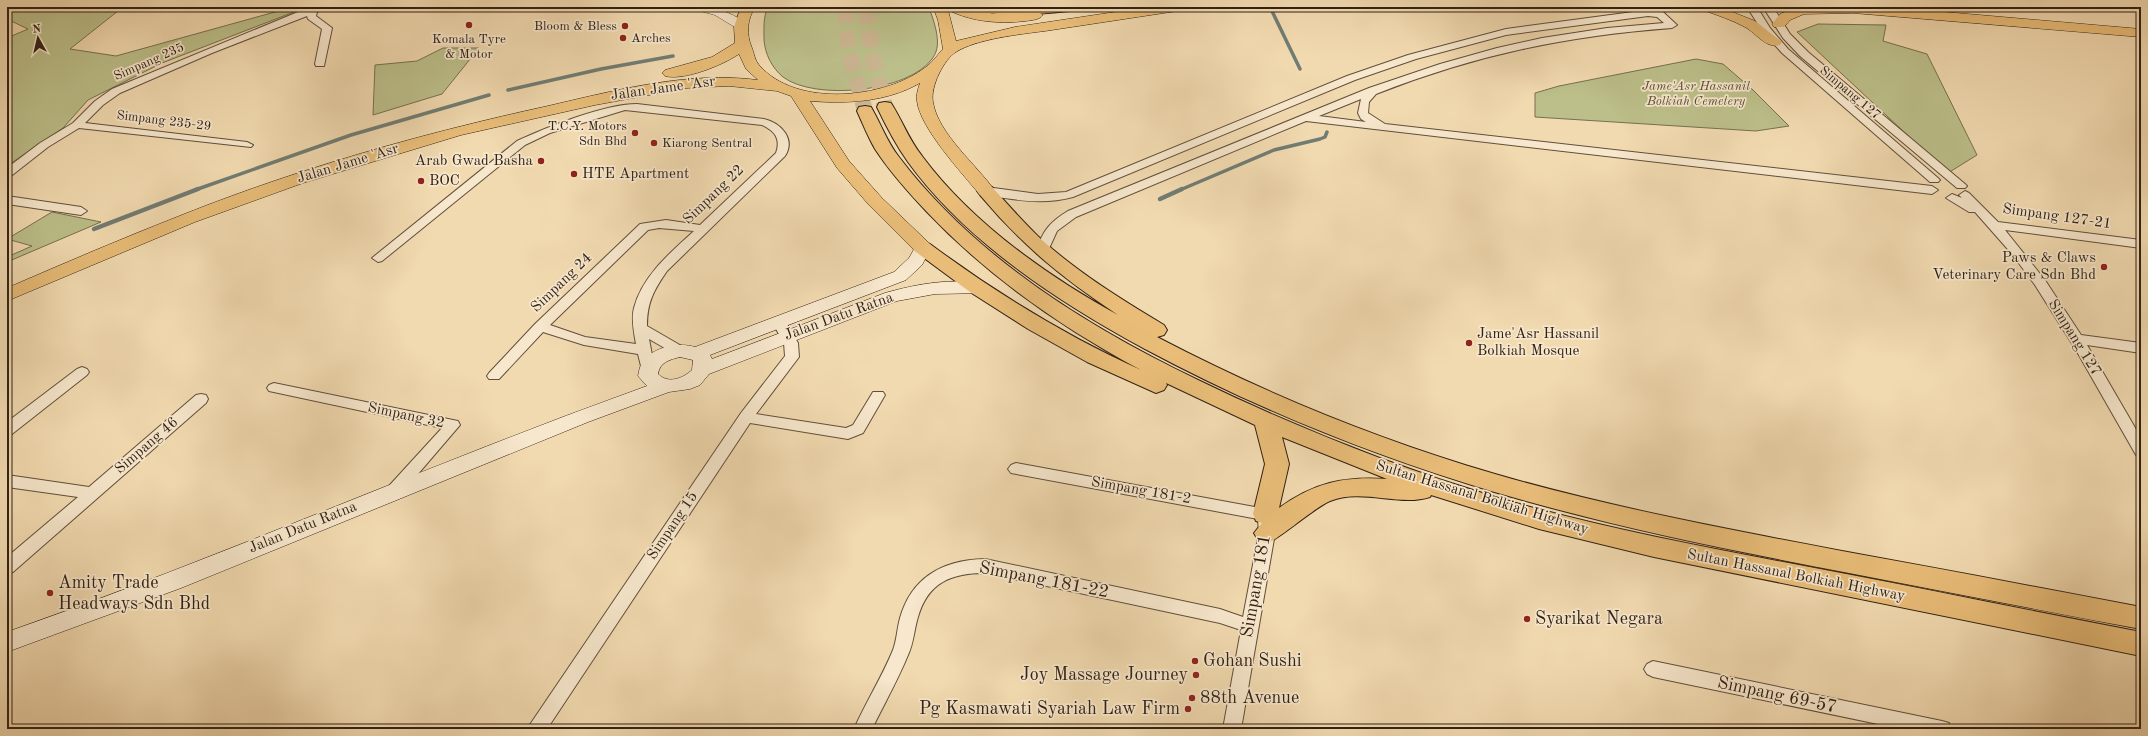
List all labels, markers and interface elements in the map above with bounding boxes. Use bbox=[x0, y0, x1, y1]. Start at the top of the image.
north arrow bbox=[18, 18, 58, 58]
marker: Komala Tyre & Motor bbox=[464, 20, 474, 30]
place label: Bloom & Bless bbox=[534, 20, 617, 33]
marker: Bloom & Bless bbox=[620, 21, 630, 31]
text: N bbox=[32, 23, 42, 36]
place label: Arches bbox=[631, 32, 671, 45]
place label: Komala Tyre & Motor bbox=[432, 33, 506, 61]
marker: Arches bbox=[618, 33, 628, 43]
street label: Simpang 235 bbox=[112, 41, 186, 83]
street label: Simpang 127 bbox=[1817, 64, 1883, 122]
street label: Jalan Jame 'Asr bbox=[610, 74, 716, 104]
park label: Jame'Asr Hassanil Bolkiah Cemetery bbox=[1642, 80, 1750, 108]
street label: Simpang 235-29 bbox=[116, 109, 212, 133]
place label: T.C.Y. Motors Sdn Bhd bbox=[548, 120, 627, 148]
marker: T.C.Y. Motors Sdn Bhd bbox=[630, 128, 640, 138]
place label: Kiarong Sentral bbox=[662, 137, 753, 150]
marker: Kiarong Sentral bbox=[649, 138, 659, 148]
street label: Jalan Jame 'Asr bbox=[295, 141, 401, 187]
place label: Arab Gwad Basha bbox=[415, 154, 534, 169]
marker: Arab Gwad Basha bbox=[536, 156, 546, 166]
street label: Simpang 22 bbox=[681, 162, 747, 228]
place label: HTE Apartment bbox=[582, 167, 689, 182]
marker: HTE Apartment bbox=[569, 169, 579, 179]
place label: BOC bbox=[429, 174, 460, 189]
marker: BOC bbox=[416, 176, 426, 186]
street label: Simpang 127-21 bbox=[2002, 202, 2112, 232]
street label: Simpang 24 bbox=[529, 250, 595, 316]
place label: Paws & Claws Veterinary Care Sdn Bhd bbox=[1932, 251, 2096, 283]
marker: Paws & Claws Veterinary Care Sdn Bhd bbox=[2099, 262, 2109, 272]
street label: Jalan Datu Ratna bbox=[783, 290, 896, 344]
street label: Simpang 127 bbox=[2045, 297, 2103, 379]
place label: Jame'Asr Hassanil Bolkiah Mosque bbox=[1477, 327, 1599, 359]
marker: Jame'Asr Hassanil Bolkiah Mosque bbox=[1464, 338, 1474, 348]
street label: Simpang 32 bbox=[366, 401, 446, 431]
street label: Simpang 46 bbox=[113, 415, 181, 477]
street label: Sultan Hassanal Bolkiah Highway bbox=[1374, 458, 1590, 538]
street label: Simpang 181-2 bbox=[1090, 475, 1192, 507]
street label: Simpang 15 bbox=[645, 489, 701, 563]
street label: Jalan Datu Ratna bbox=[247, 499, 360, 556]
street label: Simpang 181 bbox=[1238, 533, 1274, 639]
street label: Sultan Hassanal Bolkiah Highway bbox=[1686, 547, 1906, 605]
street label: Simpang 181-22 bbox=[978, 559, 1110, 601]
place label: Amity Trade Headways Sdn Bhd bbox=[58, 574, 210, 613]
marker: Amity Trade Headways Sdn Bhd bbox=[45, 588, 55, 598]
place label: Syarikat Negara bbox=[1535, 610, 1663, 628]
marker: Syarikat Negara bbox=[1522, 614, 1532, 624]
place label: Gohan Sushi bbox=[1203, 652, 1302, 670]
marker: Gohan Sushi bbox=[1190, 656, 1200, 666]
place label: Joy Massage Journey bbox=[1020, 666, 1188, 684]
marker: Joy Massage Journey bbox=[1191, 670, 1201, 680]
street label: Simpang 69-57 bbox=[1716, 674, 1838, 716]
place label: 88th Avenue bbox=[1200, 689, 1299, 707]
marker: 88th Avenue bbox=[1187, 693, 1197, 703]
place label: Pg Kasmawati Syariah Law Firm bbox=[919, 700, 1180, 718]
marker: Pg Kasmawati Syariah Law Firm bbox=[1183, 704, 1193, 714]

